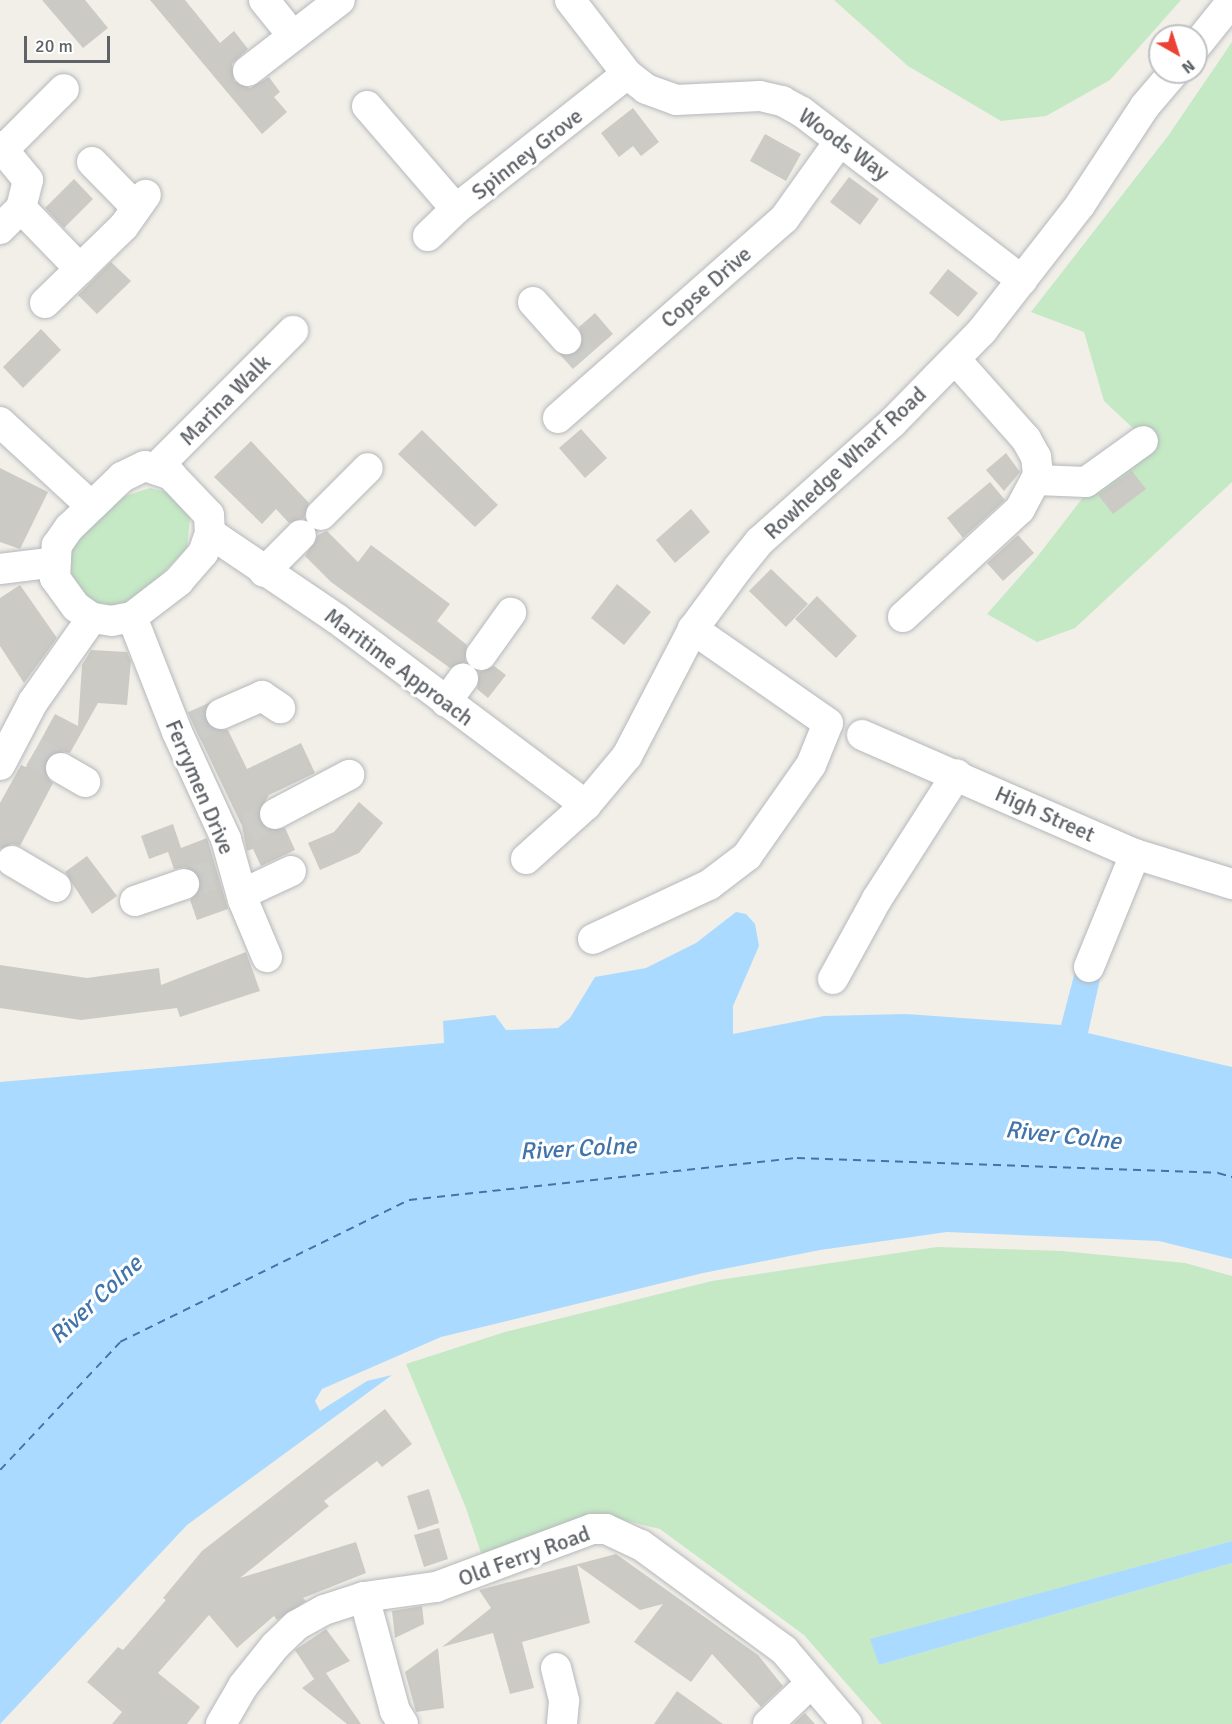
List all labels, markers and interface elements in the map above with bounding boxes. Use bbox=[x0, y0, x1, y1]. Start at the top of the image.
scale bar bbox=[27, 24, 112, 62]
north arrow bbox=[1148, 24, 1208, 84]
text: 20 m bbox=[35, 35, 73, 57]
text: N bbox=[1177, 55, 1199, 78]
street label: Woods Way bbox=[793, 102, 895, 186]
street label: Spinney Grove bbox=[466, 103, 588, 205]
street label: Copse Drive bbox=[655, 241, 757, 333]
street label: Marina Walk bbox=[174, 349, 276, 451]
street label: Rowhedge Wharf Road bbox=[758, 381, 932, 545]
street label: Maritime Approach bbox=[319, 602, 479, 732]
street label: Ferrymen Drive bbox=[160, 716, 240, 858]
street label: High Street bbox=[991, 780, 1099, 848]
water label: River Colne bbox=[1004, 1116, 1122, 1156]
water label: River Colne bbox=[519, 1132, 637, 1166]
water label: River Colne bbox=[44, 1250, 148, 1350]
street label: Old Ferry Road bbox=[455, 1520, 593, 1592]

